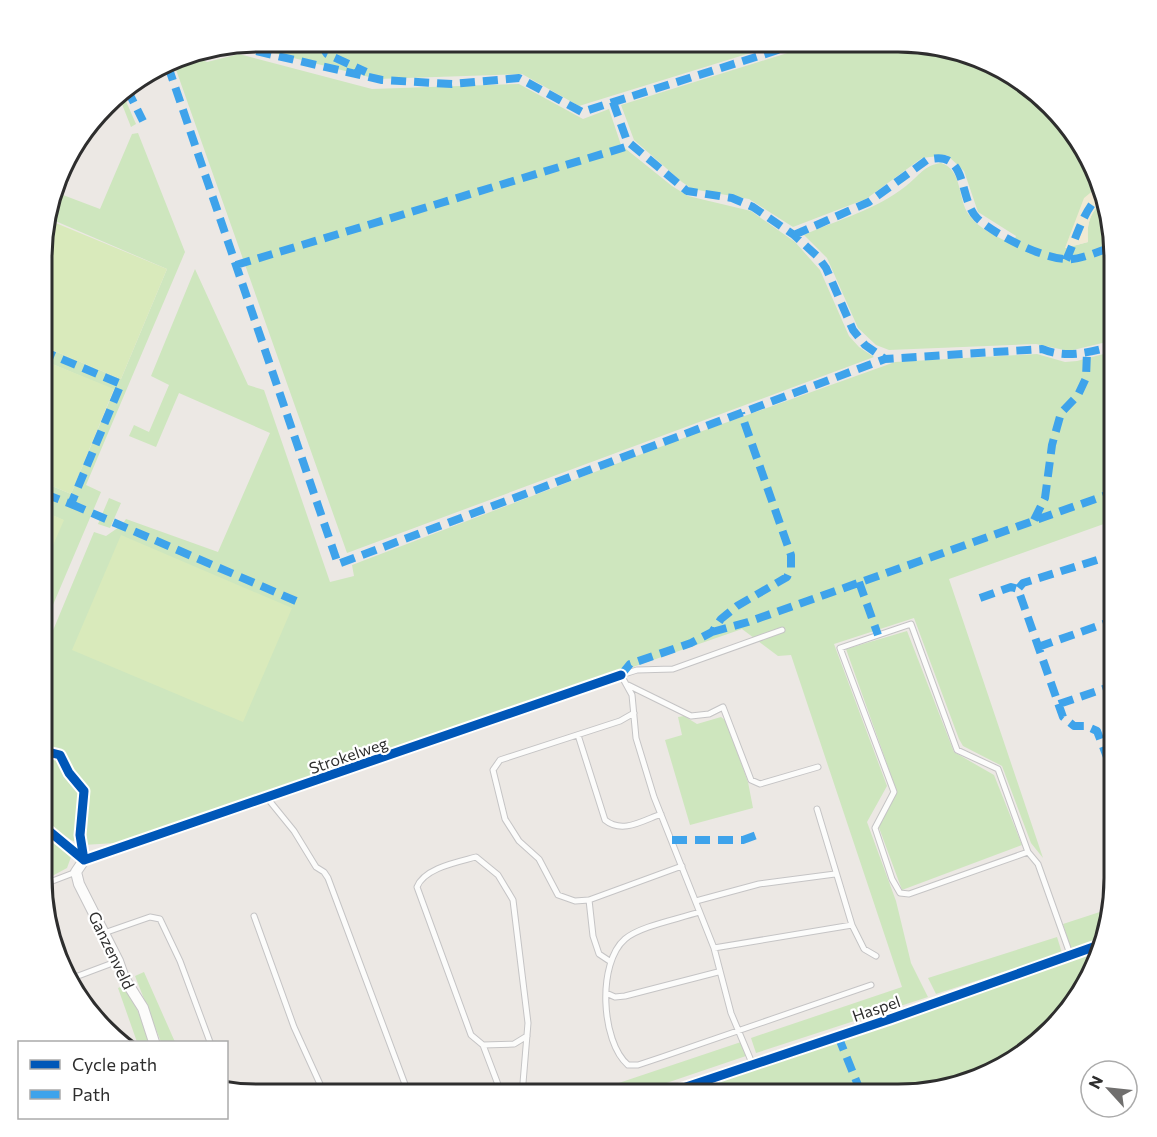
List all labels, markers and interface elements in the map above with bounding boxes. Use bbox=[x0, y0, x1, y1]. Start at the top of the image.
street label: Strokelweg bbox=[306, 733, 390, 777]
street label: Ganzenveld bbox=[85, 908, 139, 992]
street label: Haspel bbox=[849, 991, 903, 1025]
legend bbox=[18, 1041, 228, 1119]
text: Cycle path bbox=[72, 1053, 157, 1075]
north arrow bbox=[1079, 1059, 1139, 1119]
text: N bbox=[1084, 1072, 1106, 1092]
text: Path bbox=[72, 1083, 110, 1105]

